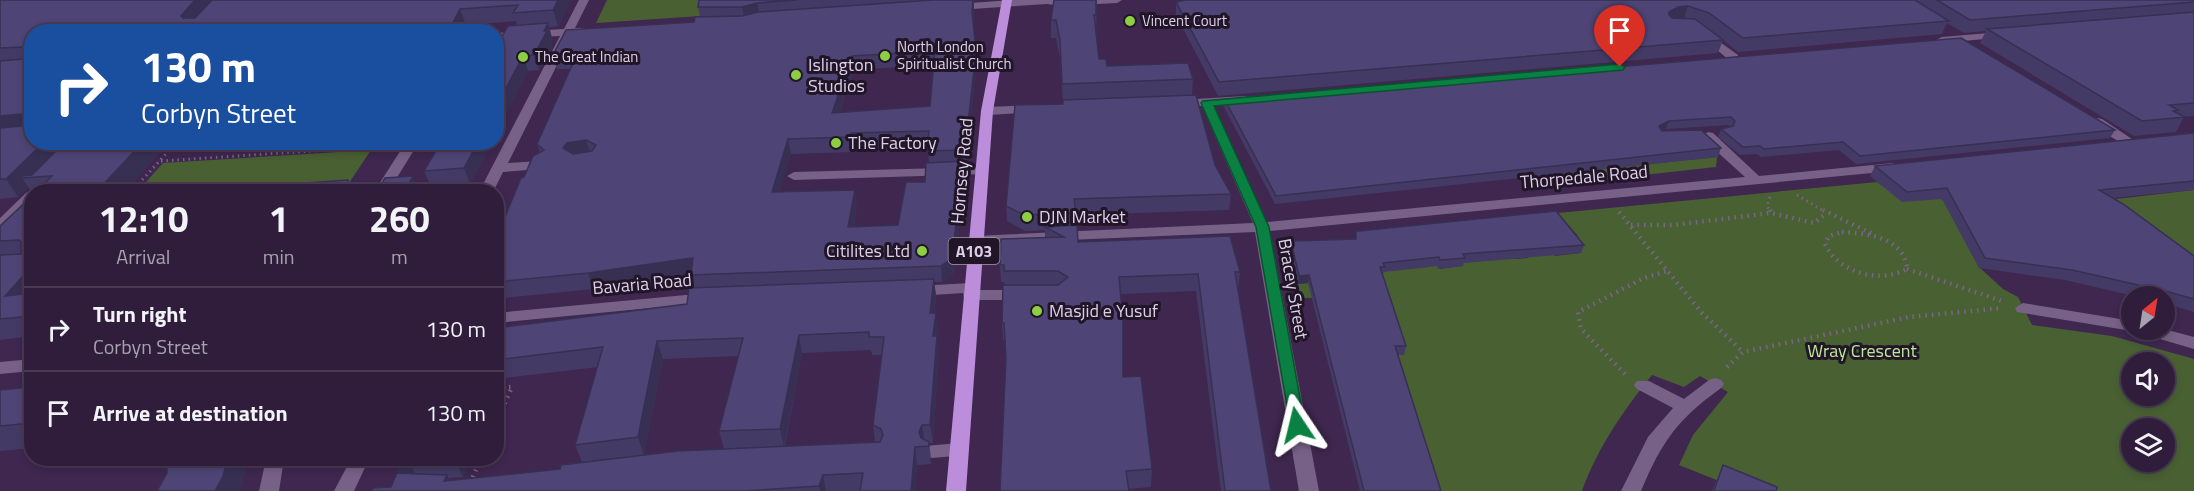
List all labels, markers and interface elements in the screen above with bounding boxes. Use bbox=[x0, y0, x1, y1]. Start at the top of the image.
pin bbox=[1594, 5, 1645, 67]
place label: Vincent Court bbox=[1142, 9, 1228, 32]
marker: Vincent Court bbox=[1123, 14, 1137, 28]
icon: arrive bbox=[1603, 14, 1636, 47]
text: 130 m bbox=[141, 34, 256, 98]
place label: North London Spiritualist Church bbox=[897, 35, 1012, 75]
place label: The Great Indian bbox=[535, 45, 638, 68]
icon: right bbox=[42, 48, 120, 126]
marker: North London Spiritualist Church bbox=[878, 49, 892, 63]
marker: The Great Indian bbox=[516, 50, 530, 64]
place label: Islington Studios bbox=[808, 51, 873, 99]
marker: Islington Studios bbox=[789, 68, 803, 82]
text: Corbyn Street bbox=[141, 92, 296, 133]
street label: Hornsey Road bbox=[943, 117, 980, 225]
place label: The Factory bbox=[848, 129, 937, 156]
marker: The Factory bbox=[829, 136, 843, 150]
street label: Thorpedale Road bbox=[1519, 157, 1649, 196]
text: 12:10 bbox=[98, 191, 188, 246]
text: 1 bbox=[269, 191, 289, 246]
text: 260 bbox=[369, 191, 430, 246]
place label: DJN Market bbox=[1039, 203, 1126, 230]
marker: DJN Market bbox=[1020, 210, 1034, 224]
street label: Bracey Street bbox=[1271, 236, 1316, 342]
place label: Citilites Ltd bbox=[826, 237, 910, 264]
road number: A103 bbox=[948, 238, 1000, 264]
text: Arrival bbox=[116, 241, 171, 272]
text: min bbox=[263, 241, 295, 272]
text: m bbox=[391, 241, 408, 272]
marker: Citilites Ltd bbox=[915, 244, 929, 258]
street label: Bavaria Road bbox=[591, 266, 693, 301]
north arrow bbox=[2121, 286, 2175, 340]
map controls bbox=[2121, 286, 2175, 472]
text: Turn right bbox=[93, 297, 187, 331]
place label: Masjid e Yusuf bbox=[1049, 297, 1158, 324]
marker: Masjid e Yusuf bbox=[1030, 304, 1044, 318]
text: 130 m bbox=[426, 312, 486, 346]
icon: right bbox=[42, 313, 75, 346]
text: Corbyn Street bbox=[93, 331, 208, 362]
park label: Wray Crescent bbox=[1807, 337, 1917, 364]
button: sound bbox=[2121, 352, 2175, 406]
position arrow bbox=[1265, 393, 1329, 457]
text: Arrive at destination bbox=[93, 396, 288, 430]
text: 130 m bbox=[426, 396, 486, 430]
icon: arrive bbox=[42, 397, 75, 430]
button: layers bbox=[2121, 418, 2175, 472]

